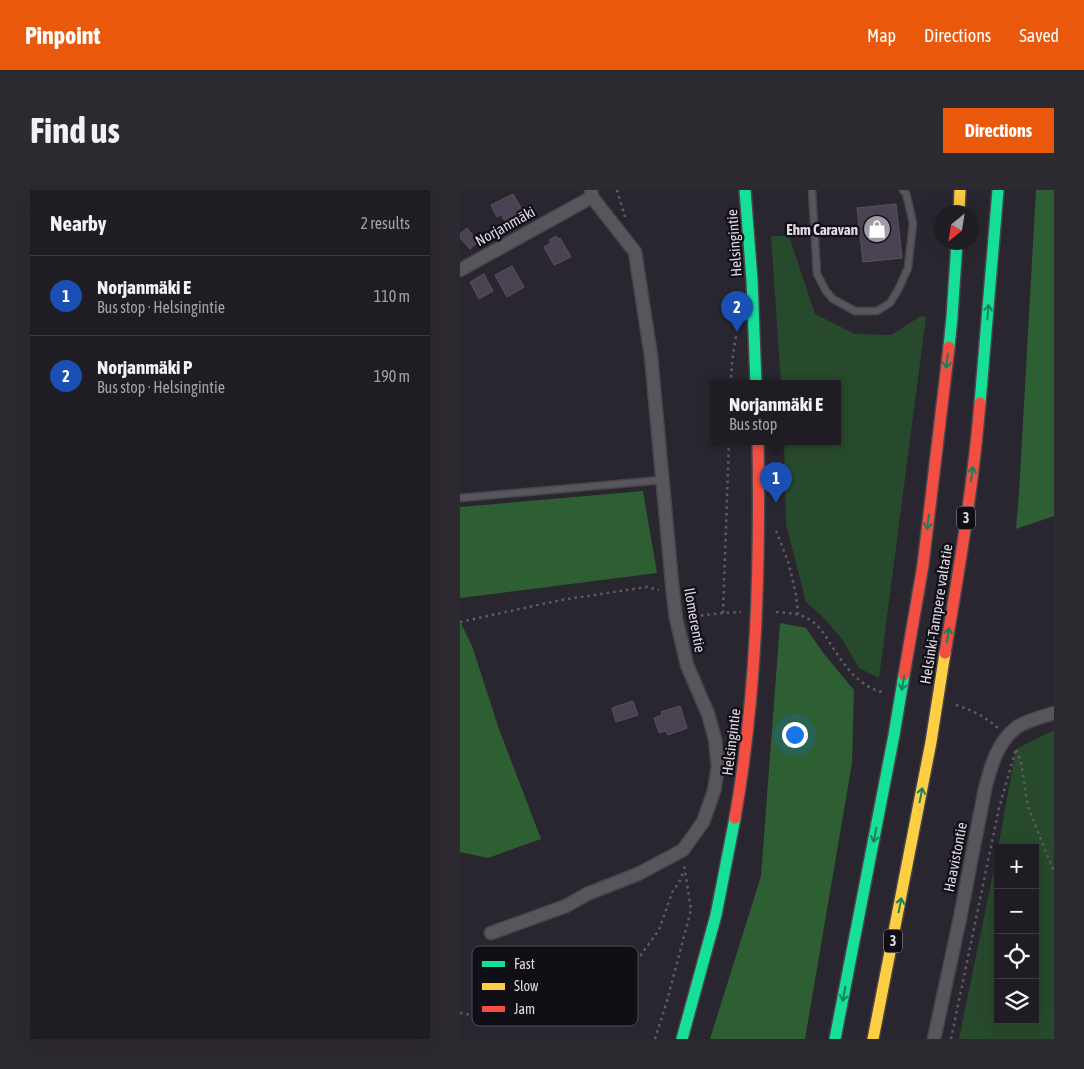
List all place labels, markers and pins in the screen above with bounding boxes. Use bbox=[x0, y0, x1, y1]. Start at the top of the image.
shop icon: Ehm Caravan bbox=[862, 214, 892, 244]
place label: Ehm Caravan bbox=[786, 221, 858, 238]
pin: 2 bbox=[721, 291, 753, 332]
pin: 1 bbox=[760, 462, 792, 503]

